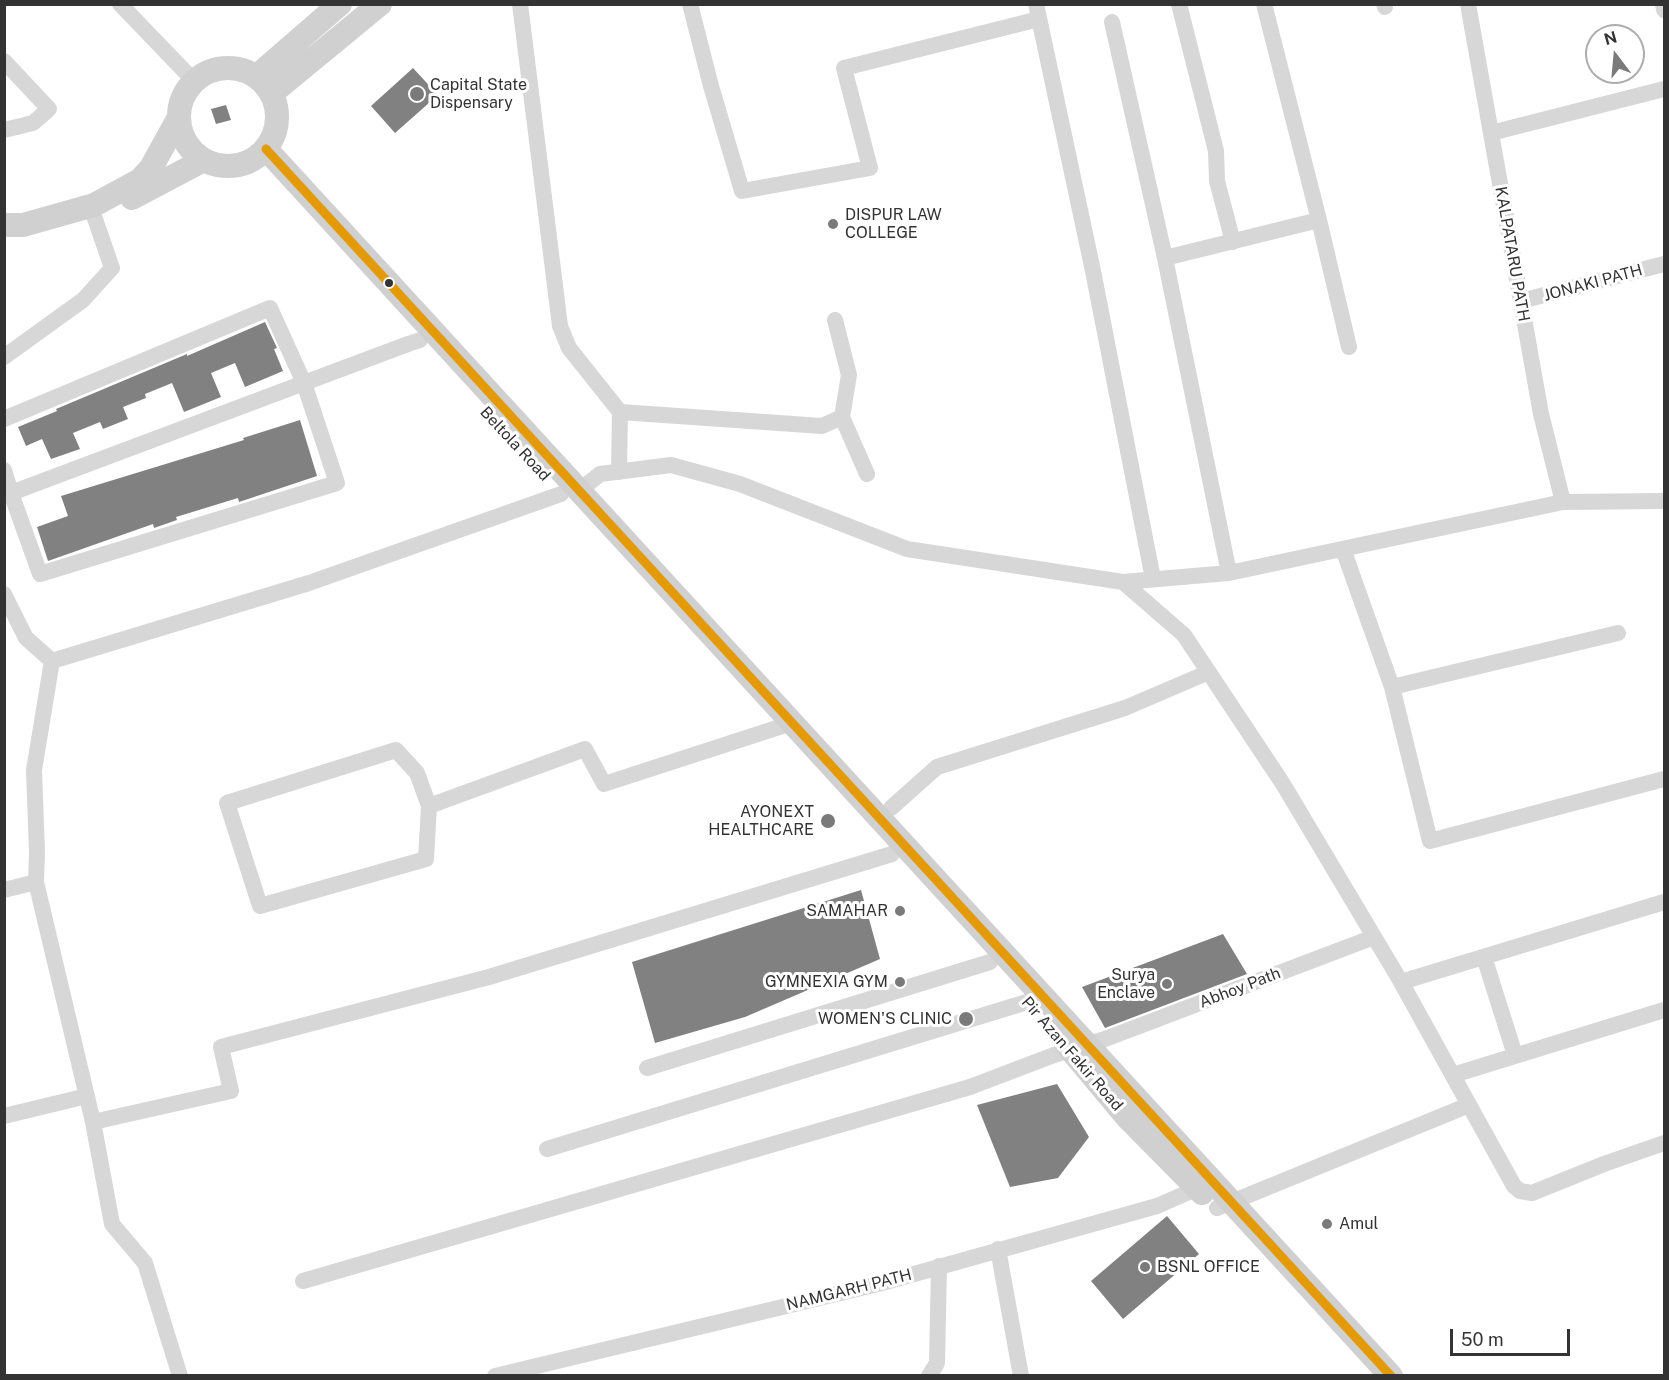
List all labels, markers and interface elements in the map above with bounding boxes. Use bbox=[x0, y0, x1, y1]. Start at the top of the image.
north arrow bbox=[1585, 24, 1645, 84]
text: N bbox=[1602, 27, 1619, 49]
place label: Capital State Dispensary bbox=[430, 75, 527, 113]
marker: Capital State Dispensary bbox=[408, 85, 426, 103]
street label: KALPATARU PATH bbox=[1491, 185, 1533, 323]
place label: DISPUR LAW COLLEGE bbox=[845, 205, 942, 243]
marker: DISPUR LAW COLLEGE bbox=[826, 217, 840, 231]
street label: JONAKI PATH bbox=[1541, 261, 1645, 305]
unlabelled marker bbox=[383, 277, 395, 289]
street label: Beltola Road bbox=[476, 403, 554, 485]
place label: AYONEXT HEALTHCARE bbox=[708, 802, 814, 840]
marker: AYONEXT HEALTHCARE bbox=[819, 812, 837, 830]
place label: SAMAHAR bbox=[806, 901, 888, 921]
marker: SAMAHAR bbox=[893, 904, 907, 918]
street label: Abhoy Path bbox=[1197, 964, 1283, 1012]
place label: Surya Enclave bbox=[1097, 965, 1155, 1003]
place label: GYMNEXIA GYM bbox=[765, 972, 888, 992]
marker: GYMNEXIA GYM bbox=[893, 975, 907, 989]
marker: Surya Enclave bbox=[1160, 977, 1174, 991]
street label: Pir Azan Fakir Road bbox=[1017, 993, 1127, 1115]
place label: WOMEN'S CLINIC bbox=[818, 1009, 952, 1029]
marker: WOMEN'S CLINIC bbox=[957, 1010, 975, 1028]
place label: Amul bbox=[1339, 1214, 1378, 1234]
marker: Amul bbox=[1320, 1217, 1334, 1231]
place label: BSNL OFFICE bbox=[1157, 1257, 1260, 1277]
marker: BSNL OFFICE bbox=[1138, 1260, 1152, 1274]
street label: NAMGARH PATH bbox=[784, 1265, 914, 1315]
scale bar bbox=[1453, 1317, 1573, 1355]
text: 50 m bbox=[1461, 1329, 1504, 1350]

